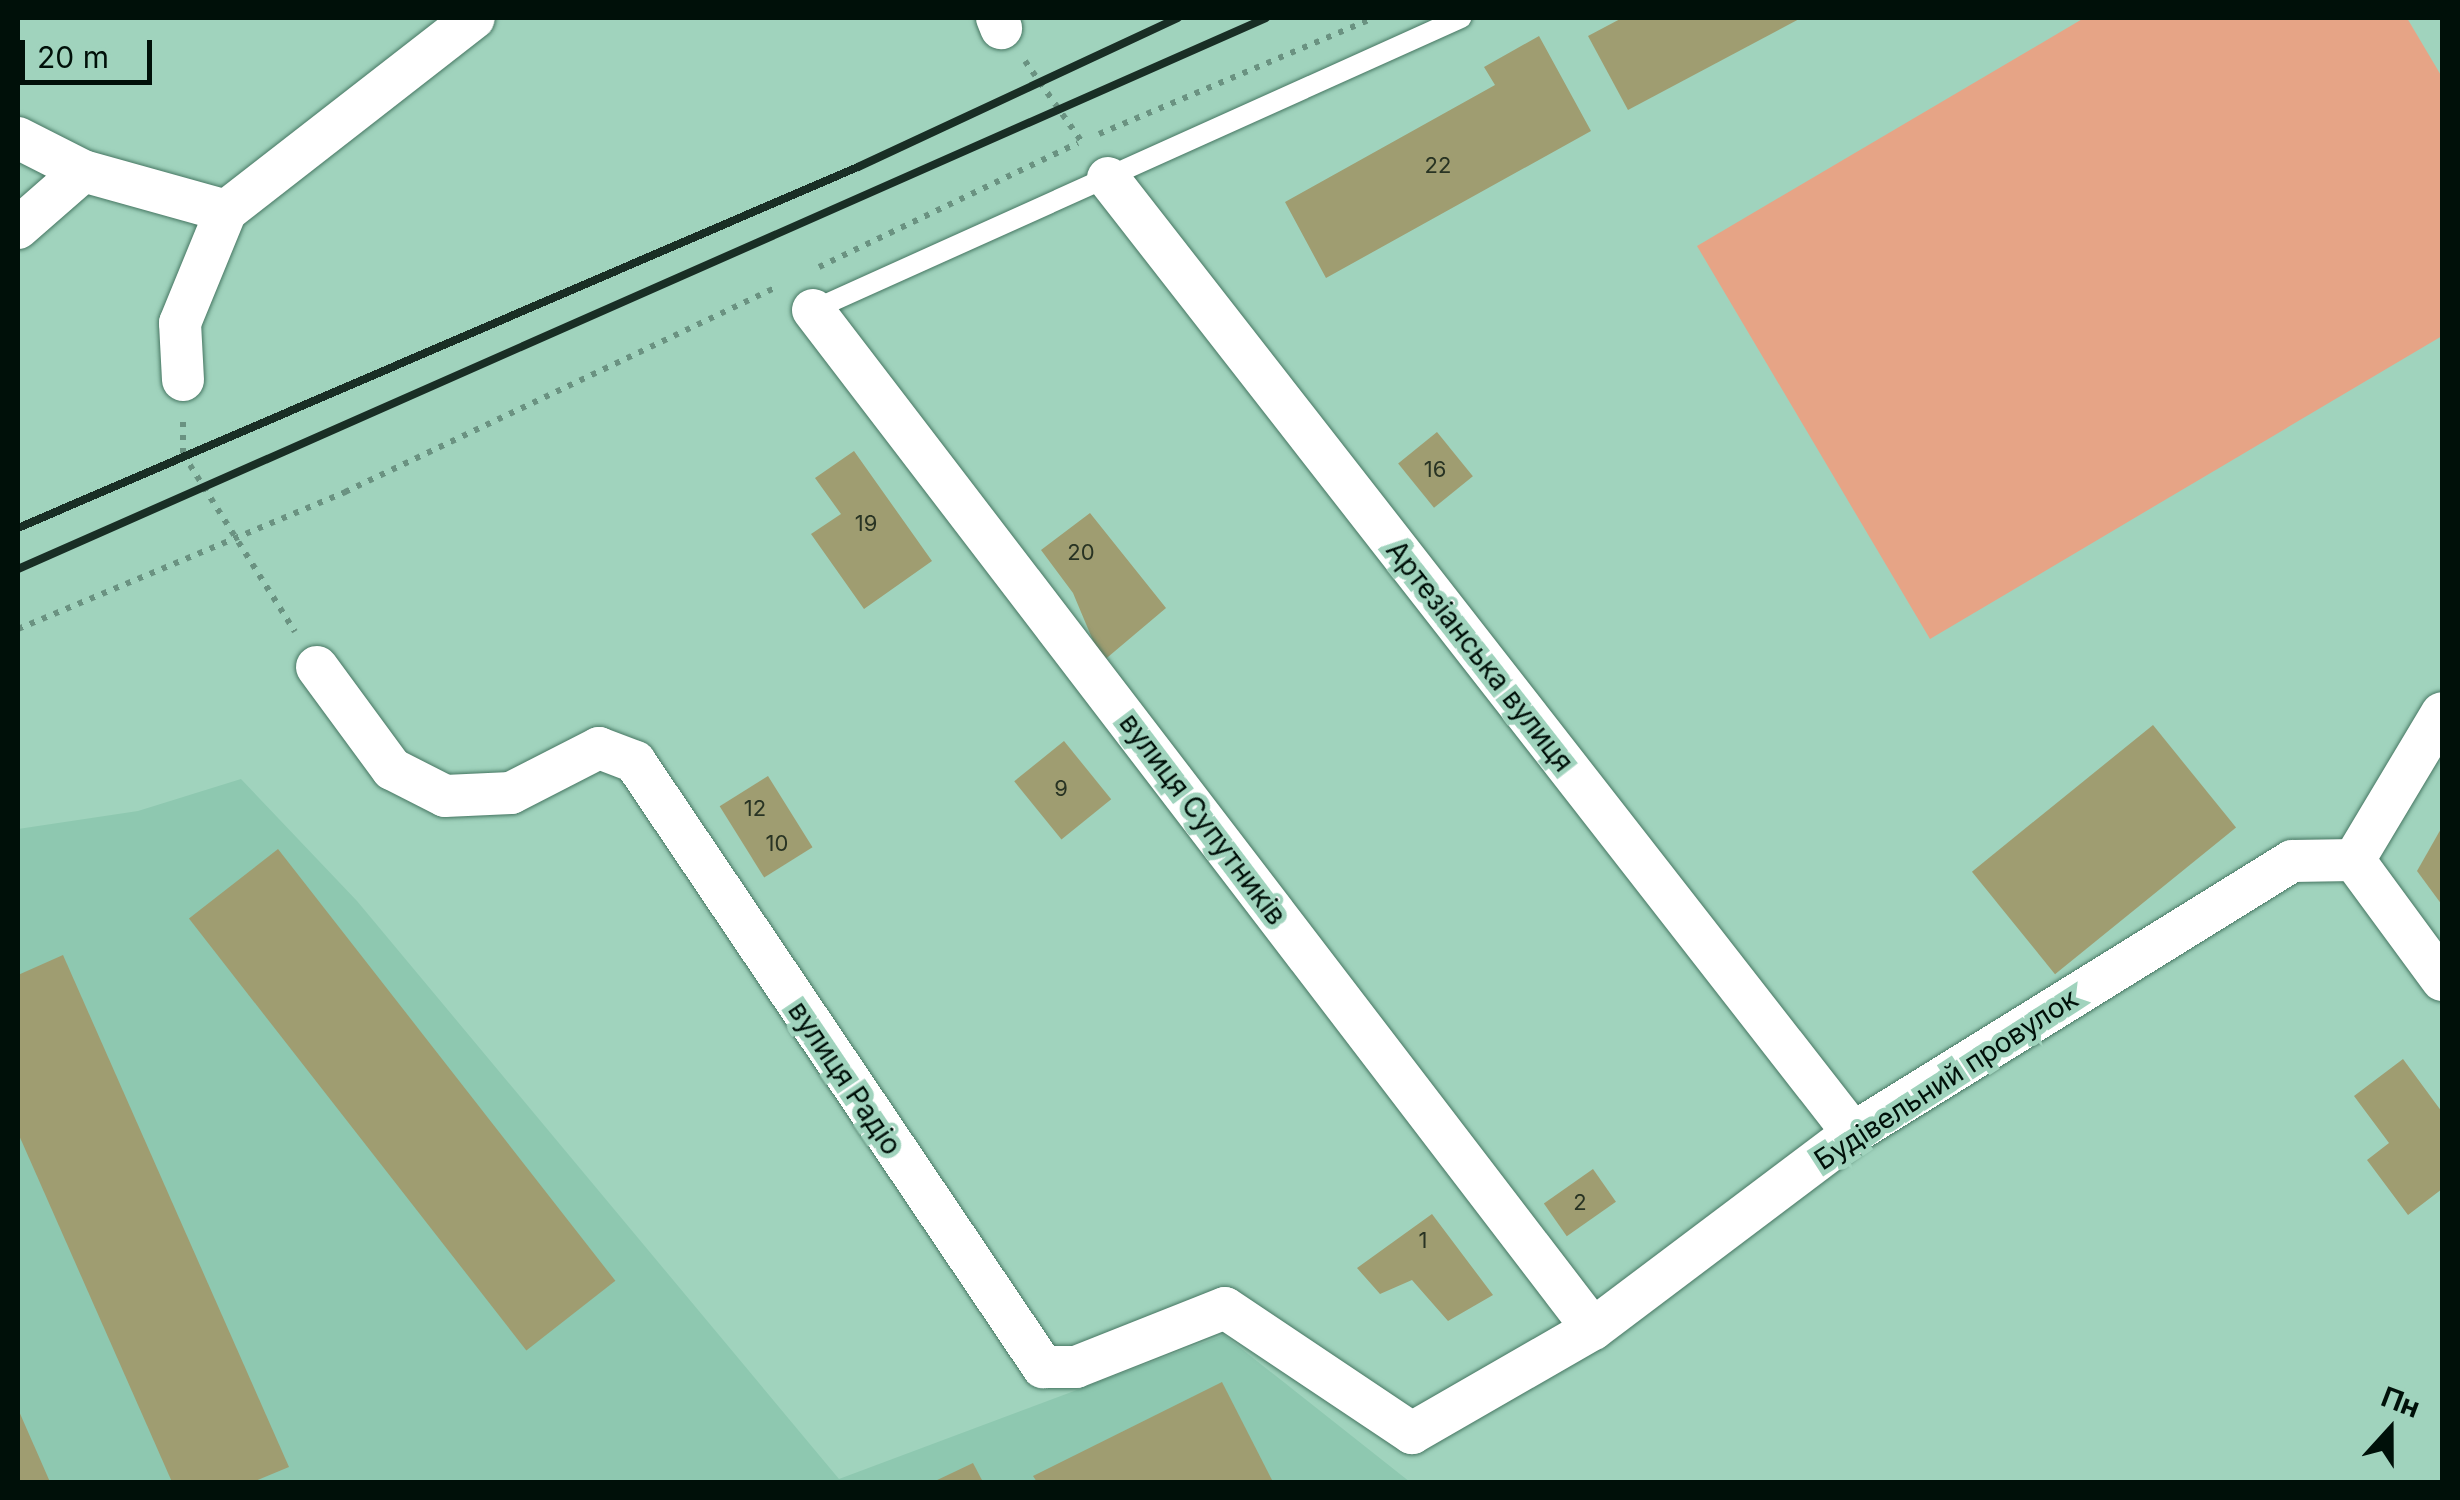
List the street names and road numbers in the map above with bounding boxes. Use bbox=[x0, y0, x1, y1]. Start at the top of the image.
street label: Артезіанська вулиця bbox=[1379, 534, 1581, 778]
street label: вулиця Супутників bbox=[1113, 707, 1293, 931]
street label: Будівельний провулок bbox=[1808, 981, 2084, 1177]
street label: вулиця Радіо bbox=[781, 995, 909, 1161]

